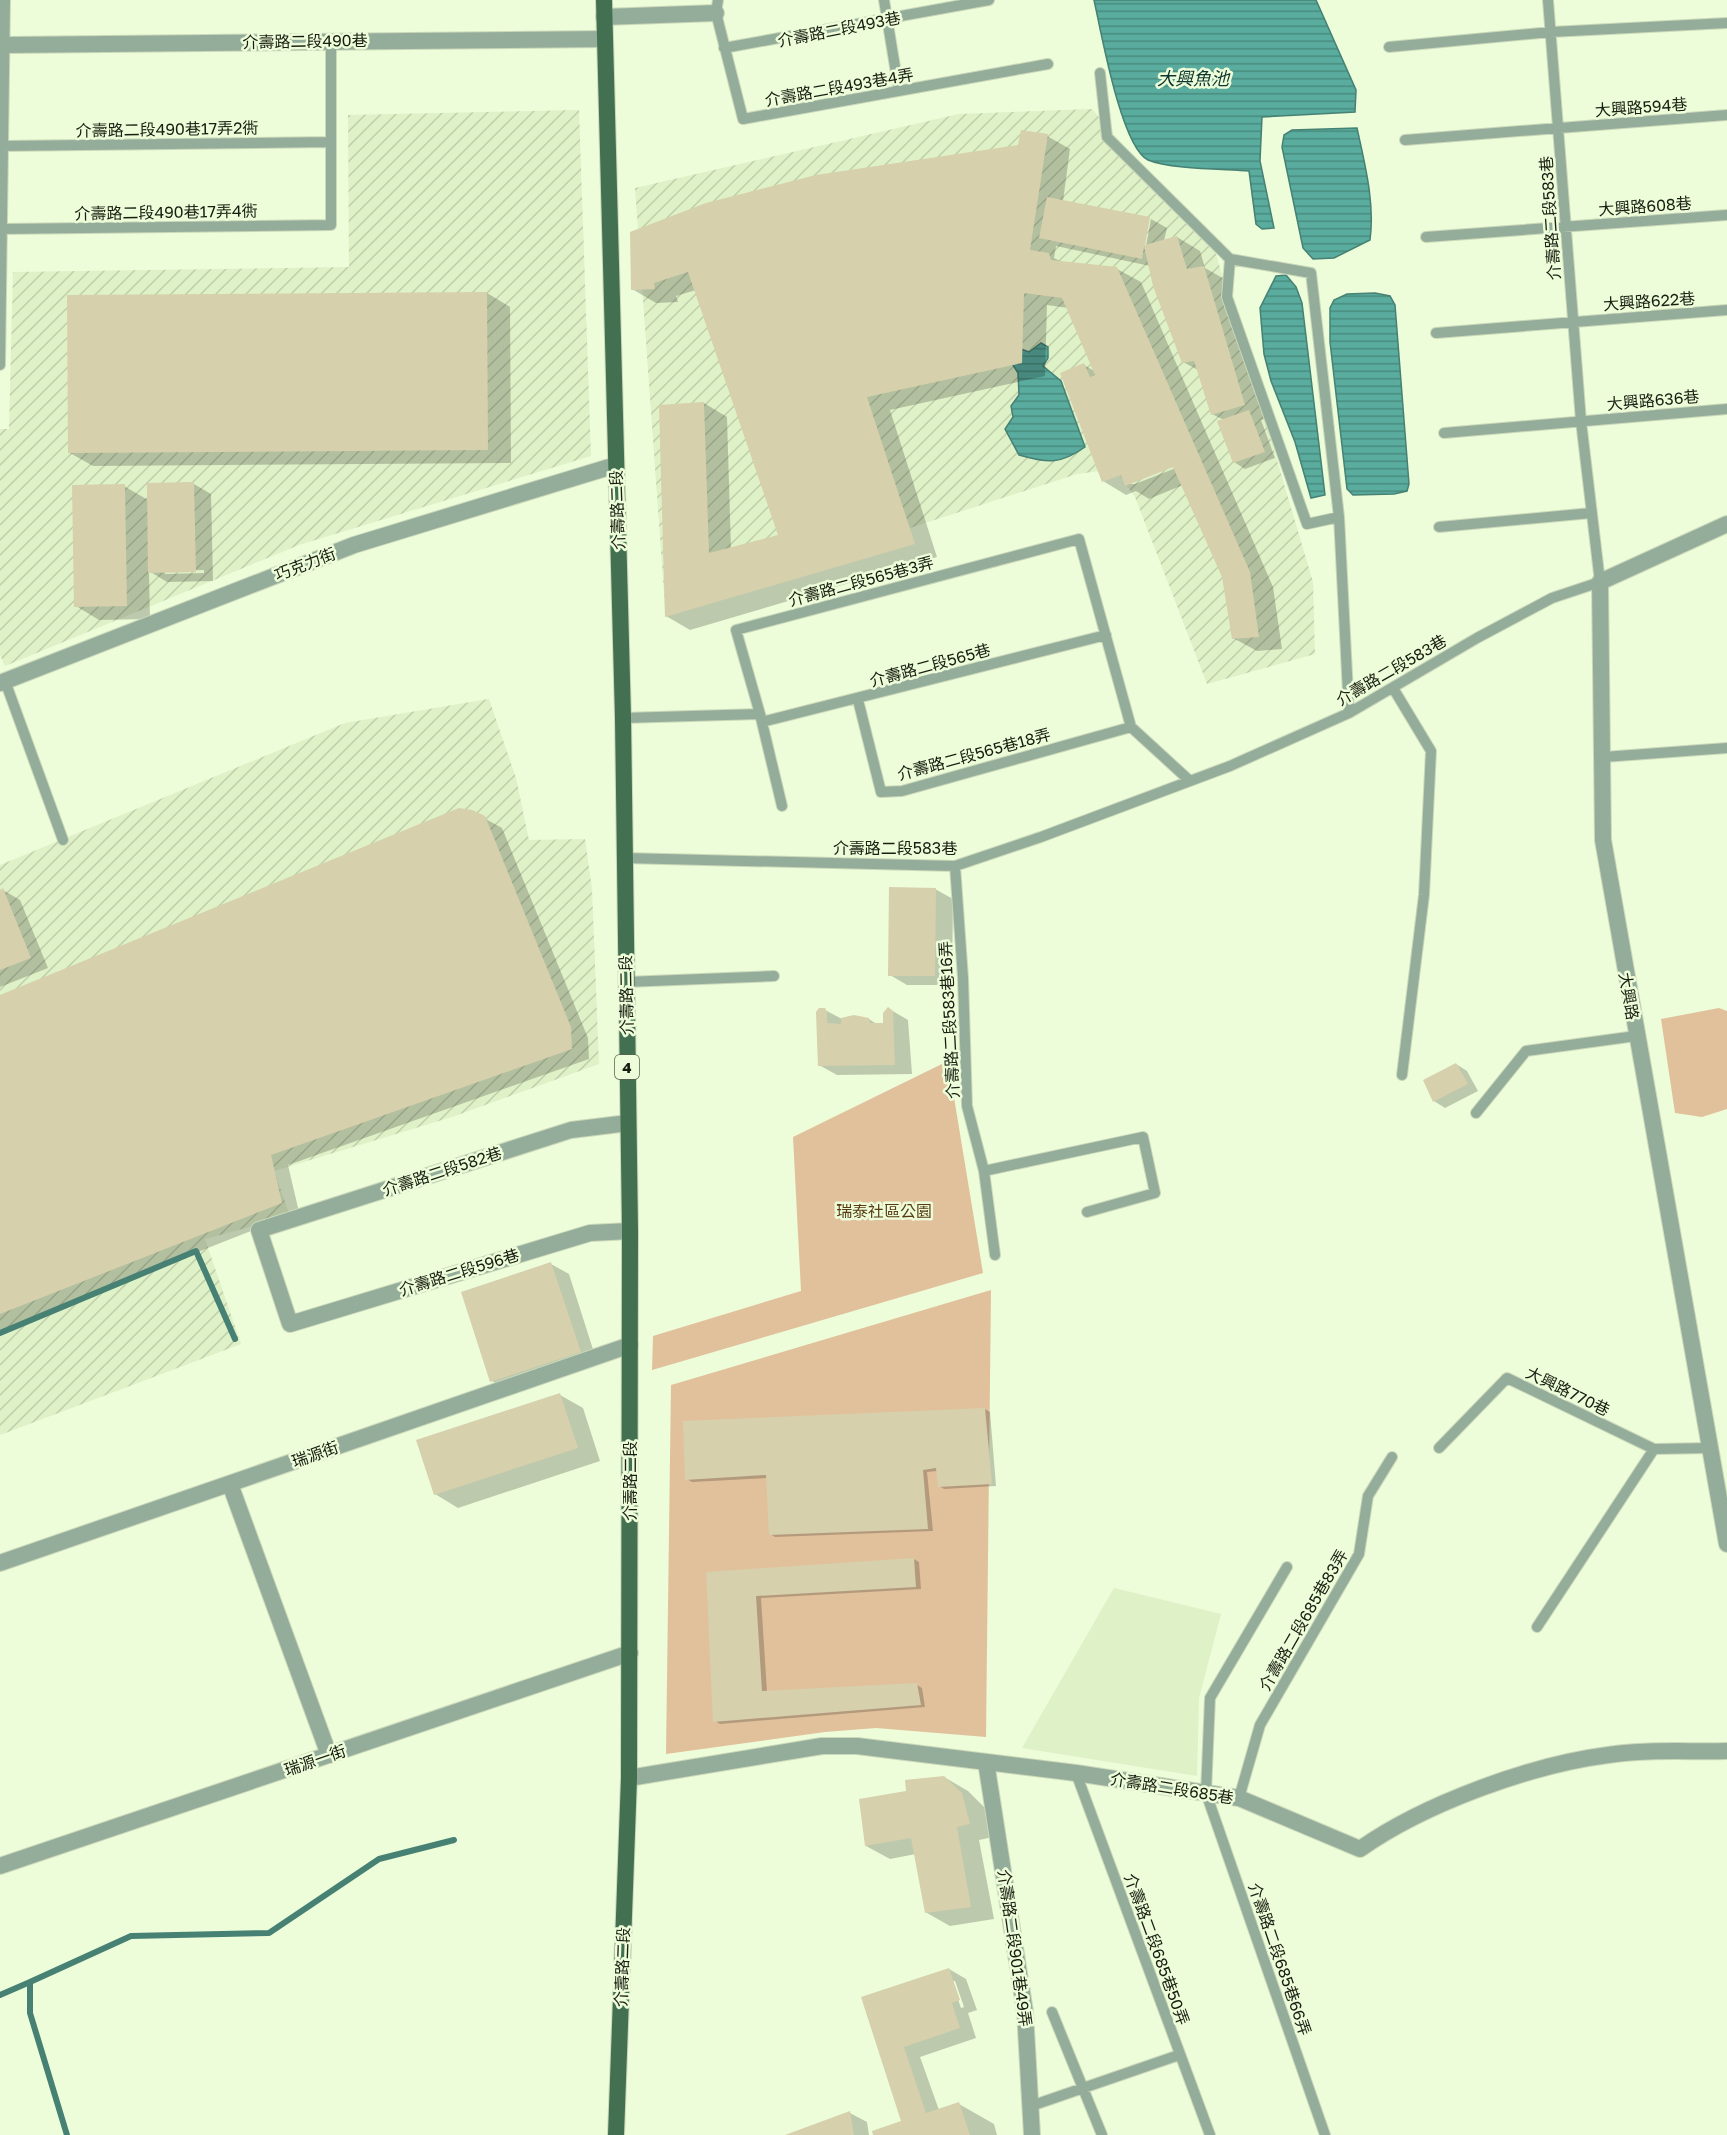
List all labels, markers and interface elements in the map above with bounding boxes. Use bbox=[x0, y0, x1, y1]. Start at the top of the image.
street label: 介壽路二段493巷 bbox=[776, 7, 902, 51]
street label: 介壽路二段490巷 bbox=[242, 30, 368, 52]
street label: 介壽路二段493巷4弄 bbox=[763, 64, 915, 110]
water label: 大興魚池 bbox=[1157, 67, 1231, 89]
street label: 大興路594巷 bbox=[1594, 94, 1688, 120]
street label: 介壽路二段490巷17弄2衖 bbox=[75, 117, 259, 141]
street label: 介壽路二段583巷 bbox=[1536, 155, 1564, 281]
street label: 大興路608巷 bbox=[1598, 193, 1692, 219]
street label: 介壽路二段490巷17弄4衖 bbox=[74, 200, 258, 224]
street label: 大興路622巷 bbox=[1602, 288, 1696, 314]
street label: 大興路636巷 bbox=[1606, 386, 1700, 414]
street label: 介壽路二段 bbox=[606, 470, 628, 550]
street label: 巧克力街 bbox=[272, 543, 338, 585]
street label: 介壽路二段565巷3弄 bbox=[786, 552, 936, 610]
street label: 介壽路二段583巷 bbox=[1332, 630, 1450, 710]
street label: 介壽路二段565巷 bbox=[867, 639, 993, 691]
street label: 介壽路二段565巷18弄 bbox=[895, 724, 1053, 784]
street label: 介壽路二段583巷 bbox=[833, 838, 957, 858]
street label: 介壽路二段583巷16弄 bbox=[935, 941, 963, 1099]
street label: 介壽路二段 bbox=[615, 955, 637, 1035]
street label: 大興路 bbox=[1615, 971, 1643, 1021]
road number: 4 bbox=[615, 1055, 639, 1079]
street label: 介壽路二段582巷 bbox=[380, 1142, 504, 1200]
park label: 瑞泰社區公園 bbox=[836, 1201, 932, 1221]
street label: 介壽路二段596巷 bbox=[396, 1244, 522, 1300]
street label: 大興路770巷 bbox=[1523, 1362, 1613, 1420]
street label: 瑞源街 bbox=[289, 1437, 341, 1471]
street label: 介壽路二段 bbox=[620, 1441, 640, 1521]
street label: 介壽路二段685巷83弄 bbox=[1254, 1546, 1352, 1694]
street label: 瑞源一街 bbox=[281, 1740, 349, 1780]
street label: 介壽路二段685巷 bbox=[1109, 1768, 1235, 1808]
street label: 介壽路二段901巷49弄 bbox=[994, 1868, 1036, 2028]
street label: 介壽路二段685巷50弄 bbox=[1120, 1870, 1194, 2028]
street label: 介壽路二段685巷66弄 bbox=[1244, 1880, 1316, 2038]
street label: 介壽路二段 bbox=[611, 1927, 633, 2007]

